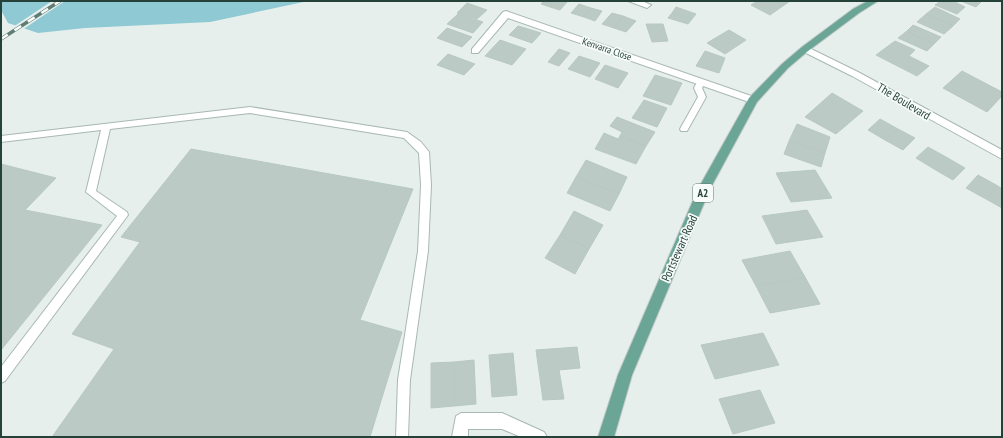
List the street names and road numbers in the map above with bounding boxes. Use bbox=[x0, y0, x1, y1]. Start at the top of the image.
street label: Kenvarra Close bbox=[581, 35, 633, 63]
street label: The Boulevard bbox=[875, 79, 933, 123]
road number: A2 bbox=[693, 184, 713, 202]
street label: Portstewart Road bbox=[658, 213, 700, 283]

